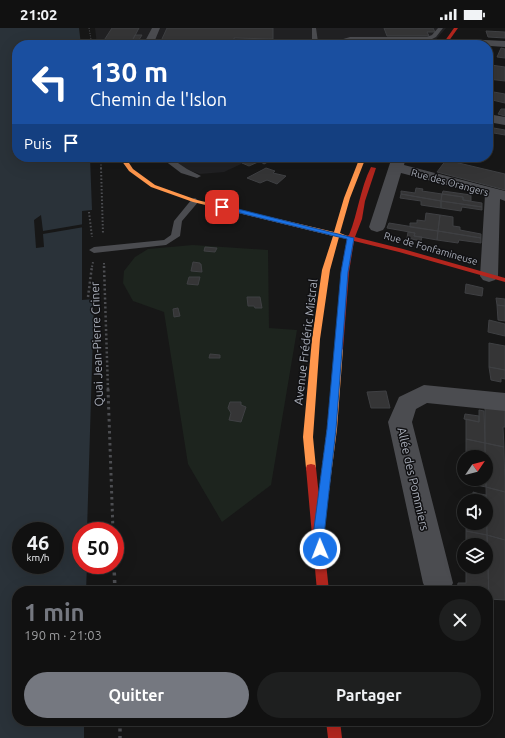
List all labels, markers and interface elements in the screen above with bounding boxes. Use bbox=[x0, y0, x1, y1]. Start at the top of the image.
text: 21:02 bbox=[20, 6, 58, 23]
icon: left bbox=[24, 56, 76, 108]
text: 130 m bbox=[90, 56, 168, 87]
text: Chemin de l'Islon bbox=[90, 89, 227, 109]
icon: arrive bbox=[60, 132, 82, 154]
text: Puis bbox=[24, 135, 52, 152]
street label: Rue des Orangers bbox=[410, 167, 490, 198]
pin bbox=[205, 190, 239, 224]
icon: arrive bbox=[211, 196, 233, 218]
street label: Rue de Fonfamineuse bbox=[383, 230, 479, 267]
street label: Avenue Frédéric Mistral bbox=[291, 278, 320, 406]
street label: Quai Jean-Pierre Criner bbox=[88, 281, 105, 407]
street label: Allée des Pommiers bbox=[395, 426, 432, 532]
north arrow bbox=[457, 450, 493, 486]
map controls bbox=[457, 450, 493, 574]
button: sound bbox=[457, 494, 493, 530]
speed limit sign: 50 bbox=[72, 522, 124, 574]
position arrow bbox=[299, 528, 341, 570]
text: 46 bbox=[27, 531, 49, 554]
button: layers bbox=[457, 538, 493, 574]
text: km/h bbox=[26, 552, 50, 563]
text: 1 min bbox=[24, 599, 85, 626]
button: close bbox=[439, 599, 481, 641]
text: 190 m · 21:03 bbox=[24, 628, 102, 642]
button: Quitter bbox=[24, 672, 249, 718]
button: Partager bbox=[257, 672, 481, 718]

